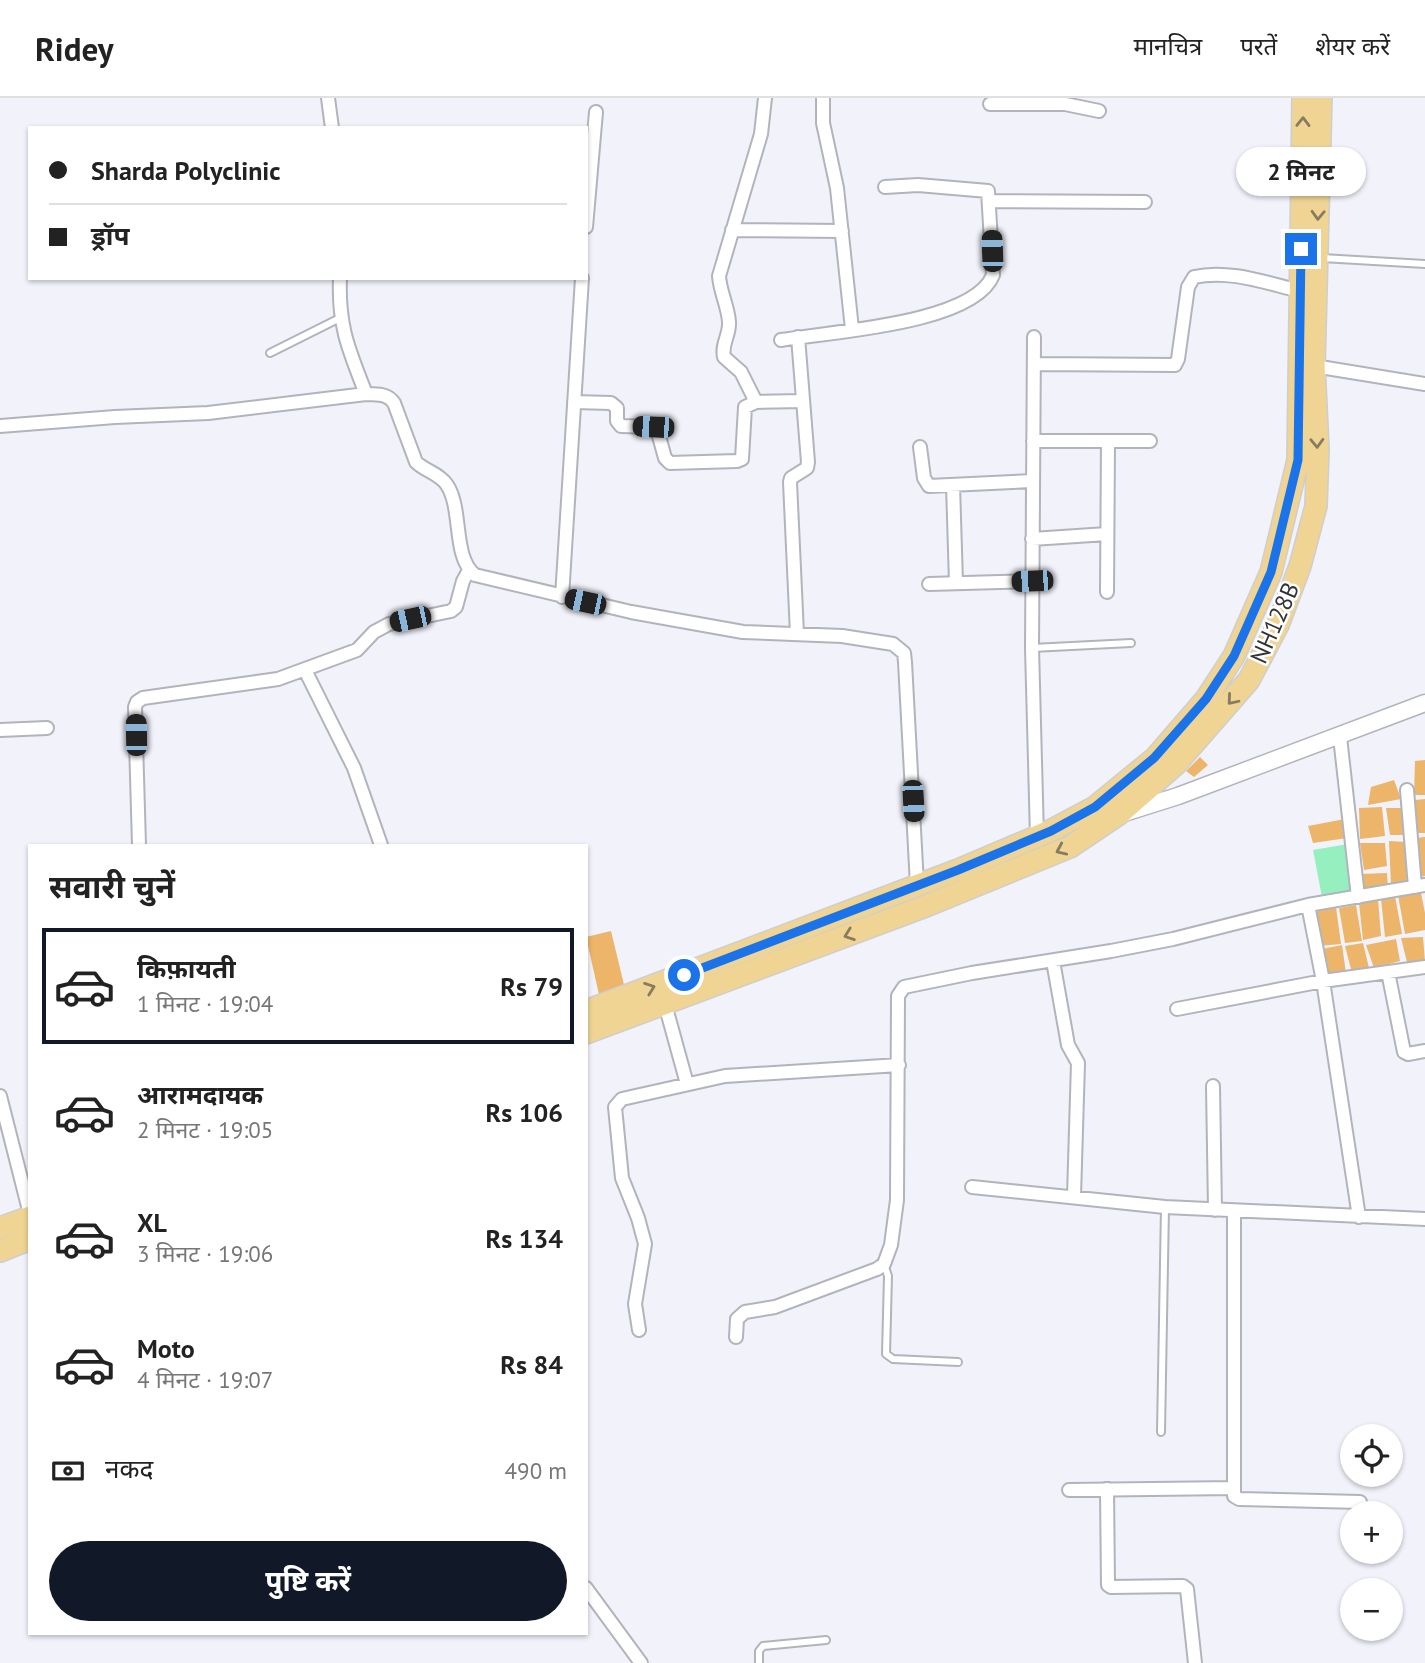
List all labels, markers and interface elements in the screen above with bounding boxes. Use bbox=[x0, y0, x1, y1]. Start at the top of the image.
text: Ridey bbox=[35, 27, 114, 70]
text: मानचित्र bbox=[1134, 31, 1202, 62]
text: परतें bbox=[1240, 31, 1277, 62]
text: शेयर करें bbox=[1315, 31, 1390, 62]
one-way arrow bbox=[1295, 116, 1311, 127]
callout: 2 मिनट bbox=[1236, 148, 1366, 197]
text: Sharda Polyclinic bbox=[91, 154, 281, 187]
text: 2 मिनट bbox=[1267, 157, 1335, 186]
one-way arrow bbox=[1310, 210, 1326, 221]
text: ड्रॉप bbox=[91, 219, 129, 252]
car bbox=[981, 230, 1004, 272]
route end bbox=[1285, 233, 1317, 265]
car bbox=[632, 416, 675, 438]
one-way arrow bbox=[1310, 437, 1325, 448]
car bbox=[1011, 570, 1054, 592]
street label: NH128B bbox=[1243, 577, 1306, 668]
car bbox=[563, 587, 608, 617]
car bbox=[388, 604, 433, 634]
one-way arrow bbox=[1228, 691, 1240, 704]
car bbox=[126, 714, 147, 756]
car bbox=[902, 779, 925, 823]
one-way arrow bbox=[1055, 842, 1068, 856]
text: सवारी चुनें bbox=[49, 865, 175, 907]
one-way arrow bbox=[844, 927, 856, 941]
text: किफ़ायती bbox=[137, 952, 236, 985]
icon: car bbox=[53, 955, 116, 1018]
route start bbox=[668, 959, 700, 991]
text: Rs 79 bbox=[500, 970, 563, 1003]
one-way arrow bbox=[644, 982, 656, 996]
text: 1 मिनट · 19:04 bbox=[137, 989, 273, 1018]
text: आरामदायक bbox=[137, 1078, 263, 1111]
icon: car bbox=[53, 1081, 116, 1144]
text: Rs 106 bbox=[486, 1096, 563, 1129]
text: 2 मिनट · 19:05 bbox=[137, 1115, 273, 1144]
text: XL bbox=[137, 1206, 167, 1239]
icon: car bbox=[53, 1207, 116, 1270]
text: Rs 134 bbox=[486, 1222, 563, 1255]
text: 3 मिनट · 19:06 bbox=[137, 1239, 273, 1268]
text: Moto bbox=[137, 1332, 195, 1365]
icon: car bbox=[53, 1333, 116, 1396]
text: Rs 84 bbox=[500, 1348, 563, 1381]
text: 4 मिनट · 19:07 bbox=[137, 1365, 273, 1394]
map controls bbox=[1340, 1424, 1403, 1641]
button: locate bbox=[1340, 1424, 1403, 1487]
icon: cash bbox=[49, 1452, 87, 1490]
text: नकद bbox=[105, 1452, 153, 1485]
text: 490 m bbox=[505, 1456, 567, 1485]
button: + bbox=[1340, 1501, 1403, 1564]
button: पुष्टि करें bbox=[49, 1541, 567, 1621]
button: − bbox=[1340, 1578, 1403, 1641]

